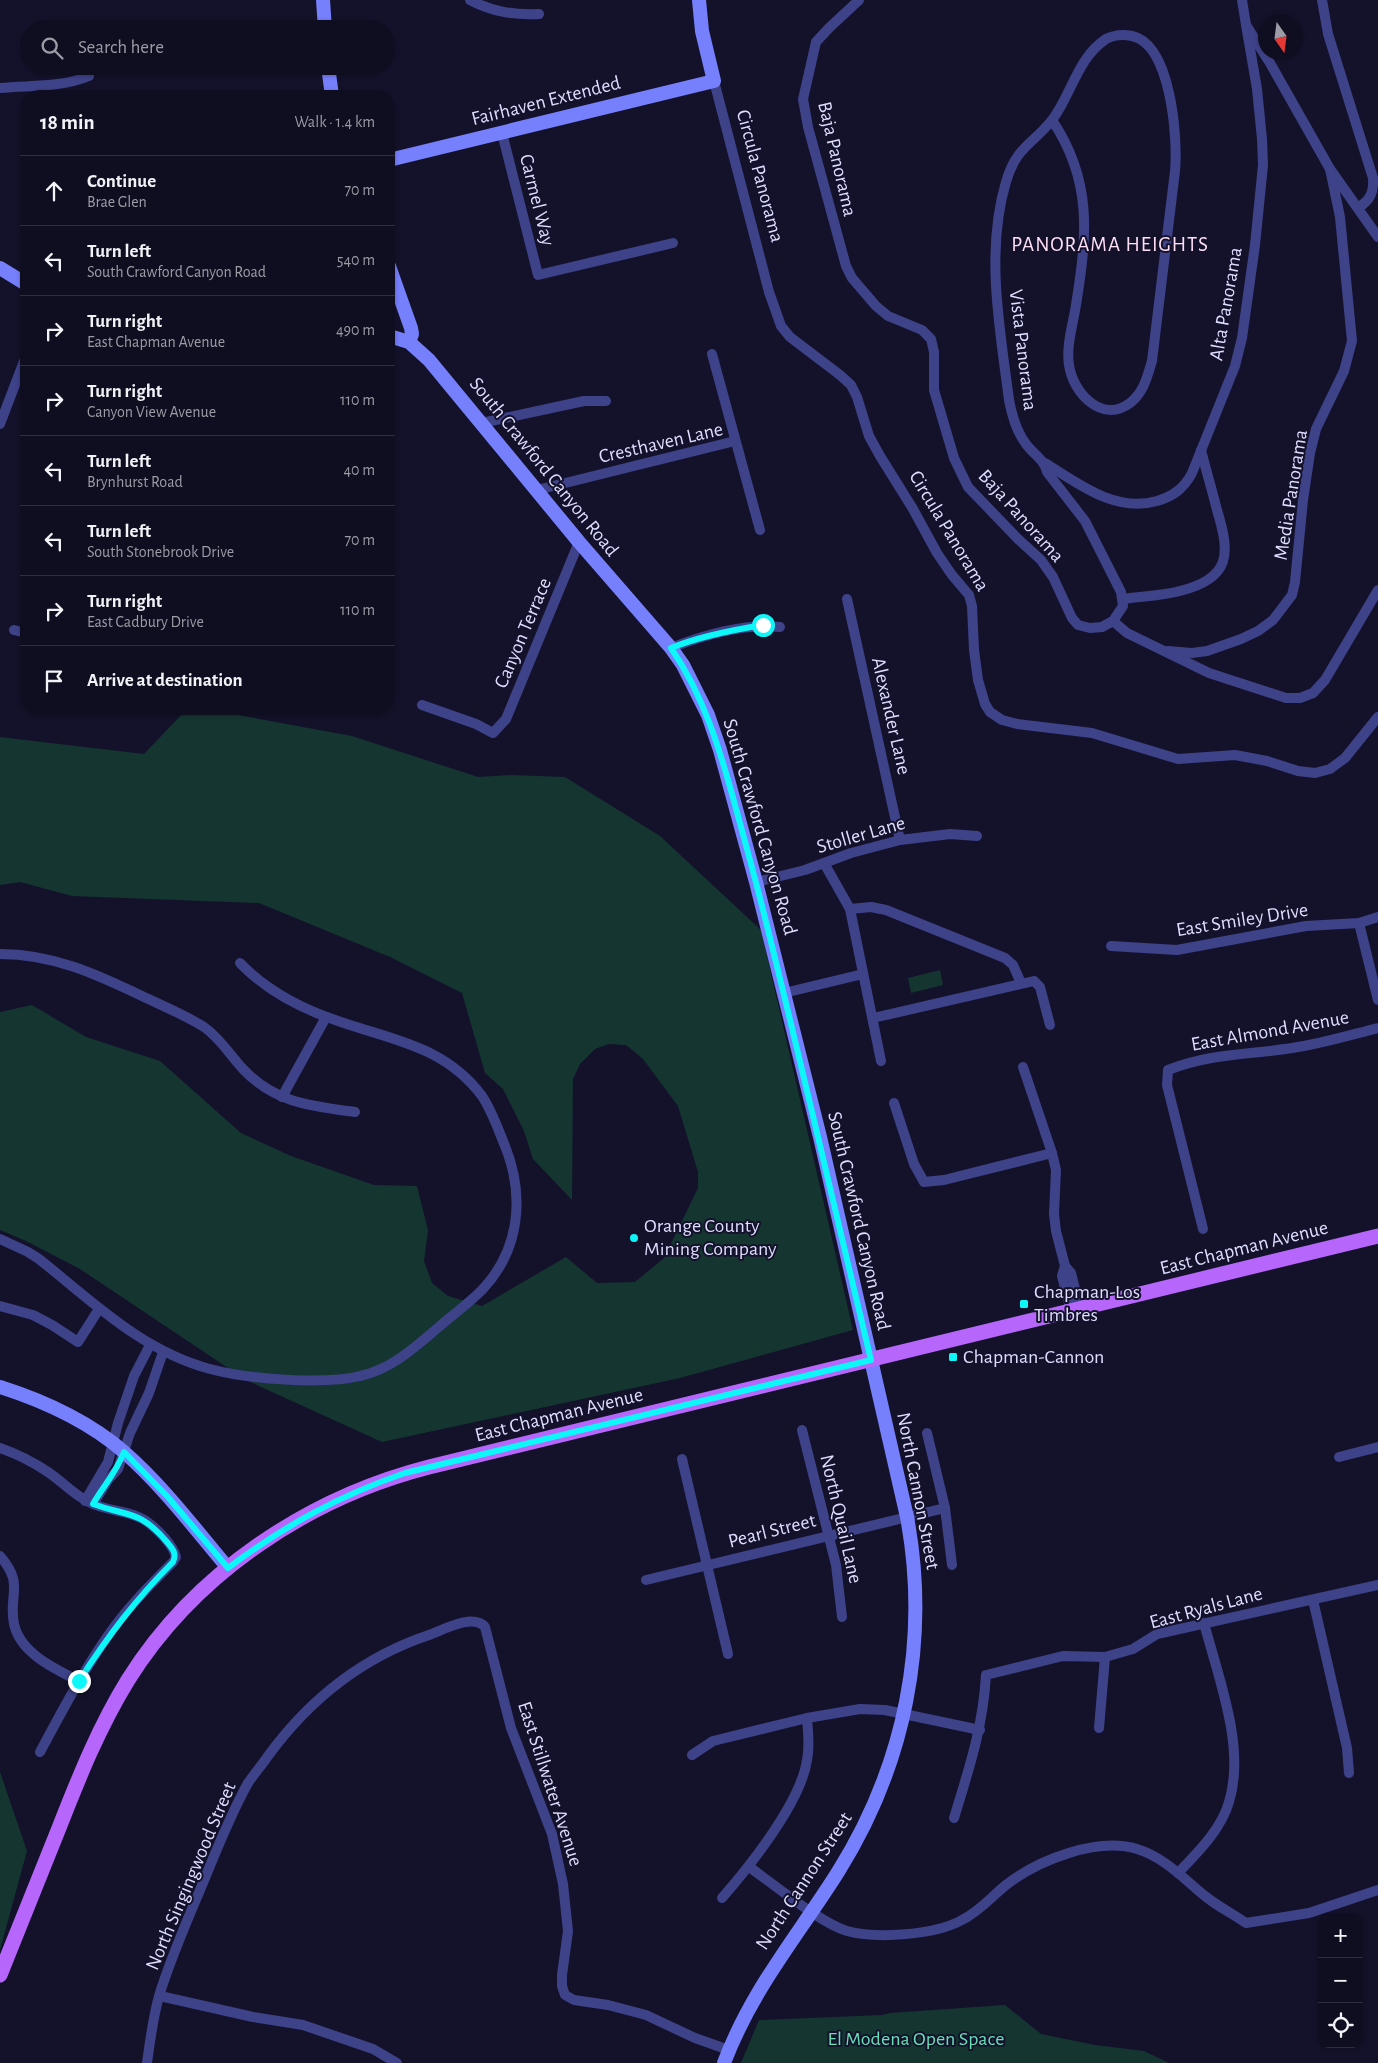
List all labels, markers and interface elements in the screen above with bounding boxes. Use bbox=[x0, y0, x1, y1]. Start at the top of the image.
north arrow bbox=[1258, 15, 1303, 60]
search box bbox=[20, 20, 395, 75]
icon: search bbox=[38, 34, 66, 62]
text: Search here bbox=[78, 38, 164, 57]
street label: Fairhaven Extended bbox=[469, 73, 623, 129]
street label: Baja Panorama bbox=[814, 100, 860, 218]
street label: Circula Panorama bbox=[733, 108, 787, 244]
text: 18 min bbox=[40, 112, 95, 133]
text: Walk · 1.4 km bbox=[294, 114, 375, 130]
street label: Carmel Way bbox=[516, 152, 558, 248]
text: Continue bbox=[87, 172, 156, 191]
icon: ahead bbox=[40, 177, 68, 205]
text: 70 m bbox=[344, 182, 375, 198]
text: Brae Glen bbox=[87, 194, 147, 210]
district label: PANORAMA HEIGHTS bbox=[1011, 234, 1209, 255]
text: Turn left bbox=[87, 242, 151, 261]
street label: Alta Panorama bbox=[1206, 246, 1246, 362]
icon: left bbox=[40, 247, 68, 275]
text: 540 m bbox=[337, 252, 375, 268]
text: South Crawford Canyon Road bbox=[87, 264, 266, 280]
street label: Vista Panorama bbox=[1006, 288, 1040, 412]
text: Turn right bbox=[87, 312, 162, 331]
icon: right bbox=[40, 317, 68, 345]
text: 490 m bbox=[336, 322, 375, 338]
text: East Chapman Avenue bbox=[87, 334, 225, 350]
street label: South Crawford Canyon Road bbox=[466, 374, 622, 560]
text: Turn right bbox=[87, 382, 162, 401]
icon: right bbox=[40, 387, 68, 415]
text: 110 m bbox=[340, 392, 375, 408]
text: Canyon View Avenue bbox=[87, 404, 216, 420]
street label: Cresthaven Lane bbox=[597, 419, 725, 467]
street label: Media Panorama bbox=[1271, 428, 1311, 562]
text: Turn left bbox=[87, 452, 151, 471]
icon: left bbox=[40, 457, 68, 485]
text: 40 m bbox=[343, 462, 375, 478]
street label: Baja Panorama bbox=[974, 466, 1068, 566]
street label: Circula Panorama bbox=[905, 467, 993, 595]
text: Brynhurst Road bbox=[87, 474, 183, 490]
text: Turn left bbox=[87, 522, 151, 541]
icon: left bbox=[40, 527, 68, 555]
text: 70 m bbox=[344, 532, 375, 548]
text: South Stonebrook Drive bbox=[87, 544, 234, 560]
street label: Canyon Terrace bbox=[491, 575, 555, 691]
text: Turn right bbox=[87, 592, 162, 611]
icon: right bbox=[40, 597, 68, 625]
text: 110 m bbox=[340, 602, 375, 618]
text: East Cadbury Drive bbox=[87, 614, 204, 630]
route start bbox=[752, 614, 775, 637]
street label: Alexander Lane bbox=[868, 655, 914, 777]
icon: arrive bbox=[40, 667, 68, 695]
text: Arrive at destination bbox=[87, 671, 243, 690]
street label: South Crawford Canyon Road bbox=[720, 717, 800, 937]
street label: Stoller Lane bbox=[814, 813, 908, 857]
street label: East Smiley Drive bbox=[1175, 900, 1309, 940]
street label: East Almond Avenue bbox=[1189, 1007, 1351, 1055]
street label: South Crawford Canyon Road bbox=[824, 1110, 894, 1332]
place label: Orange County Mining Company bbox=[644, 1216, 777, 1259]
street label: East Chapman Avenue bbox=[1158, 1217, 1330, 1279]
marker: Orange County Mining Company bbox=[628, 1232, 640, 1244]
place label: Chapman-Los Timbres bbox=[1034, 1282, 1140, 1325]
marker: Chapman-Los Timbres bbox=[1018, 1298, 1030, 1310]
place label: Chapman-Cannon bbox=[963, 1347, 1104, 1367]
marker: Chapman-Cannon bbox=[947, 1351, 959, 1363]
street label: East Chapman Avenue bbox=[473, 1384, 645, 1446]
street label: North Cannon Street bbox=[893, 1411, 943, 1572]
street label: North Quail Lane bbox=[816, 1453, 866, 1585]
street label: Pearl Street bbox=[726, 1510, 818, 1552]
street label: East Ryals Lane bbox=[1147, 1583, 1265, 1633]
route end bbox=[68, 1670, 91, 1693]
street label: East Stillwater Avenue bbox=[514, 1699, 586, 1869]
street label: North Singingwood Street bbox=[142, 1778, 240, 1973]
street label: North Cannon Street bbox=[752, 1808, 856, 1953]
map controls bbox=[1318, 1913, 1363, 2048]
button: + bbox=[1318, 1913, 1363, 1958]
button: − bbox=[1318, 1958, 1363, 2003]
button: locate bbox=[1318, 2003, 1363, 2048]
park label: El Modena Open Space bbox=[828, 2029, 1004, 2049]

